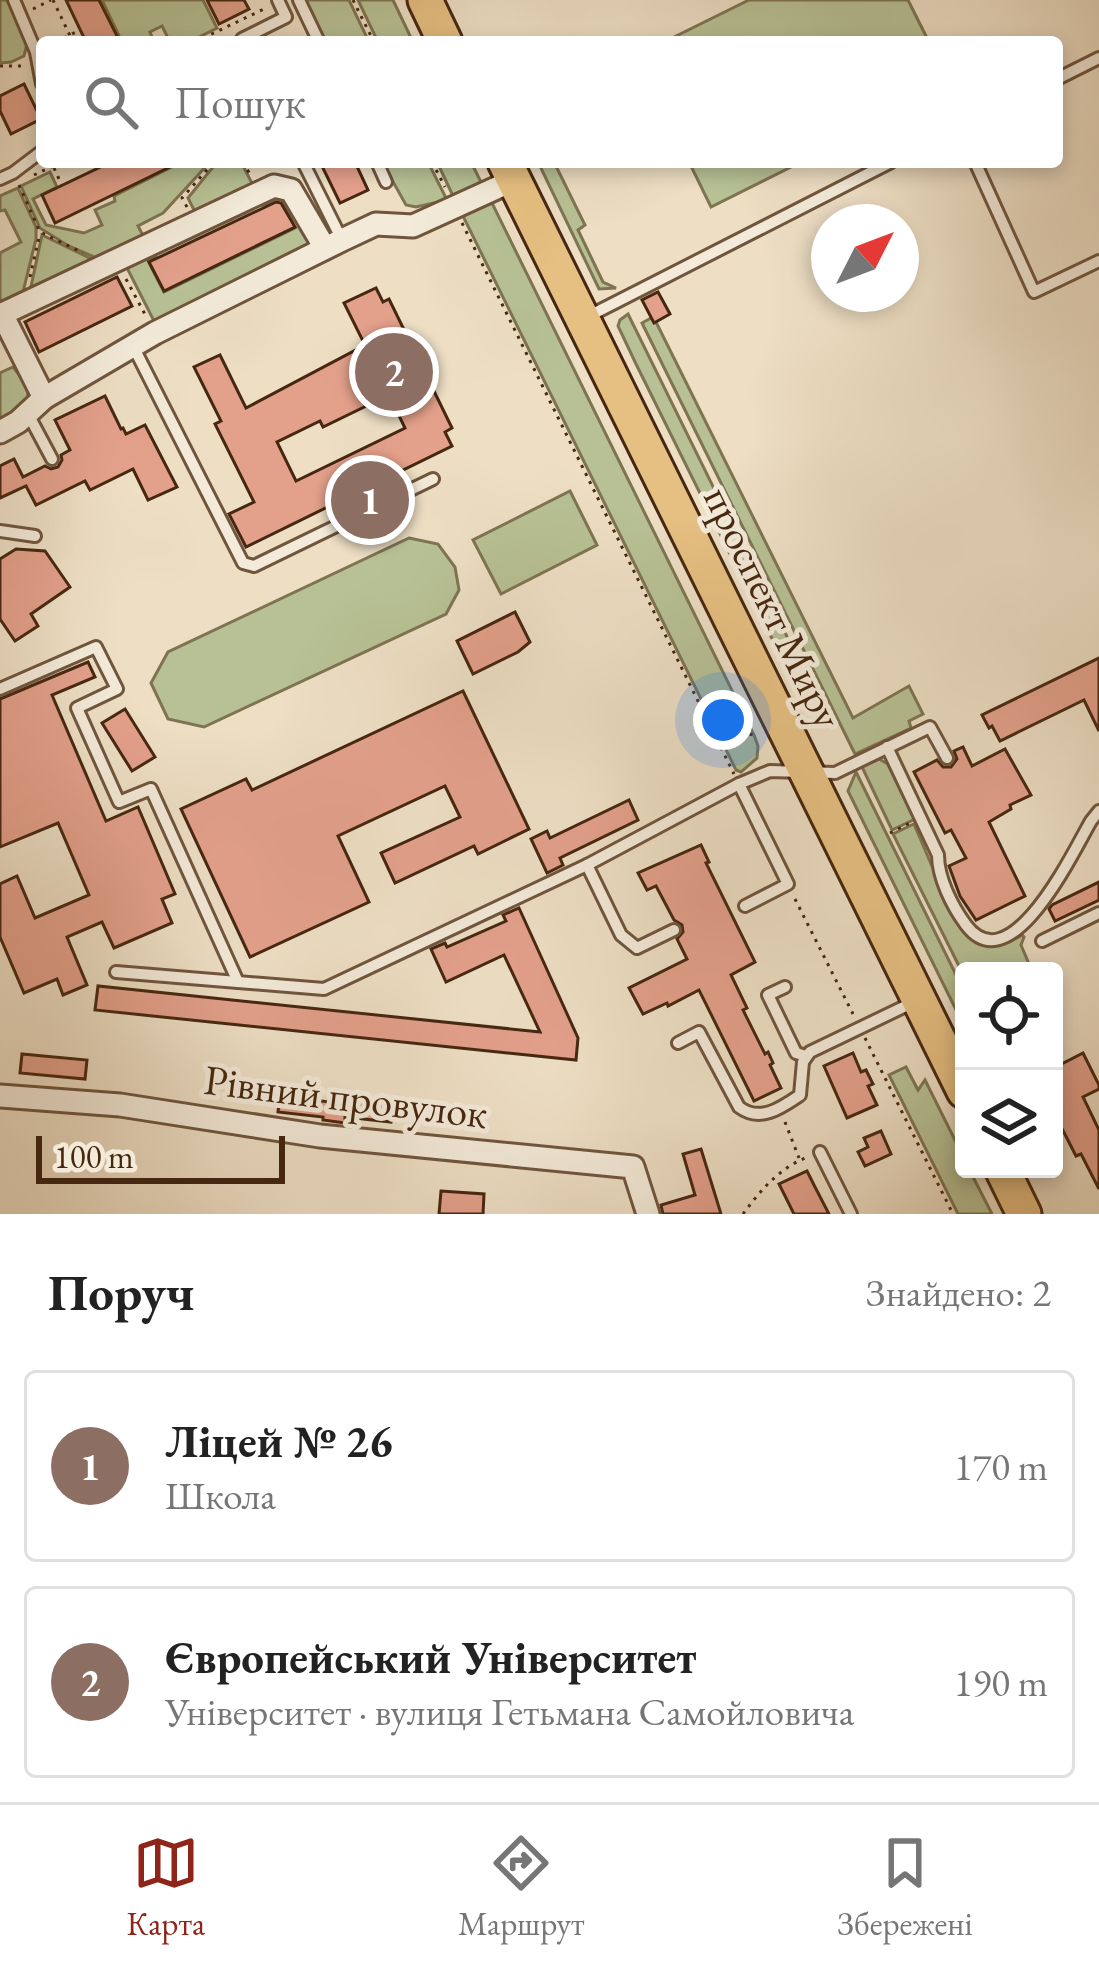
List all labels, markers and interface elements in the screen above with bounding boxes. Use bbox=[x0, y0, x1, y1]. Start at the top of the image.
search box bbox=[36, 36, 1063, 168]
icon: search bbox=[78, 69, 144, 135]
text: Пошук bbox=[174, 73, 306, 131]
north arrow bbox=[811, 204, 919, 312]
pin: 2 bbox=[355, 327, 433, 417]
pin: 1 bbox=[331, 455, 409, 545]
street label: проспект Миру bbox=[691, 477, 856, 738]
your location bbox=[693, 690, 753, 750]
map controls bbox=[955, 962, 1063, 1178]
button: locate bbox=[955, 962, 1063, 1070]
street label: Рівний провулок bbox=[201, 1052, 491, 1141]
button: layers bbox=[955, 1070, 1063, 1178]
scale bar bbox=[36, 1130, 285, 1183]
text: 100 m bbox=[54, 1135, 134, 1178]
text: Поруч bbox=[48, 1259, 194, 1325]
text: Знайдено: 2 bbox=[866, 1267, 1051, 1318]
text: Ліцей № 26 bbox=[165, 1412, 393, 1470]
text: 1 bbox=[80, 1441, 100, 1492]
text: 170 m bbox=[954, 1441, 1048, 1492]
text: Школа bbox=[165, 1470, 276, 1521]
text: Європейський Університет bbox=[165, 1628, 697, 1686]
text: 2 bbox=[80, 1657, 100, 1708]
text: 190 m bbox=[954, 1657, 1048, 1708]
text: Університет · вулиця Гетьмана Самойловича bbox=[165, 1686, 854, 1737]
tab: Карта bbox=[126, 1830, 205, 1945]
tab: Маршрут bbox=[458, 1830, 584, 1945]
tab: Збережені bbox=[837, 1830, 973, 1945]

